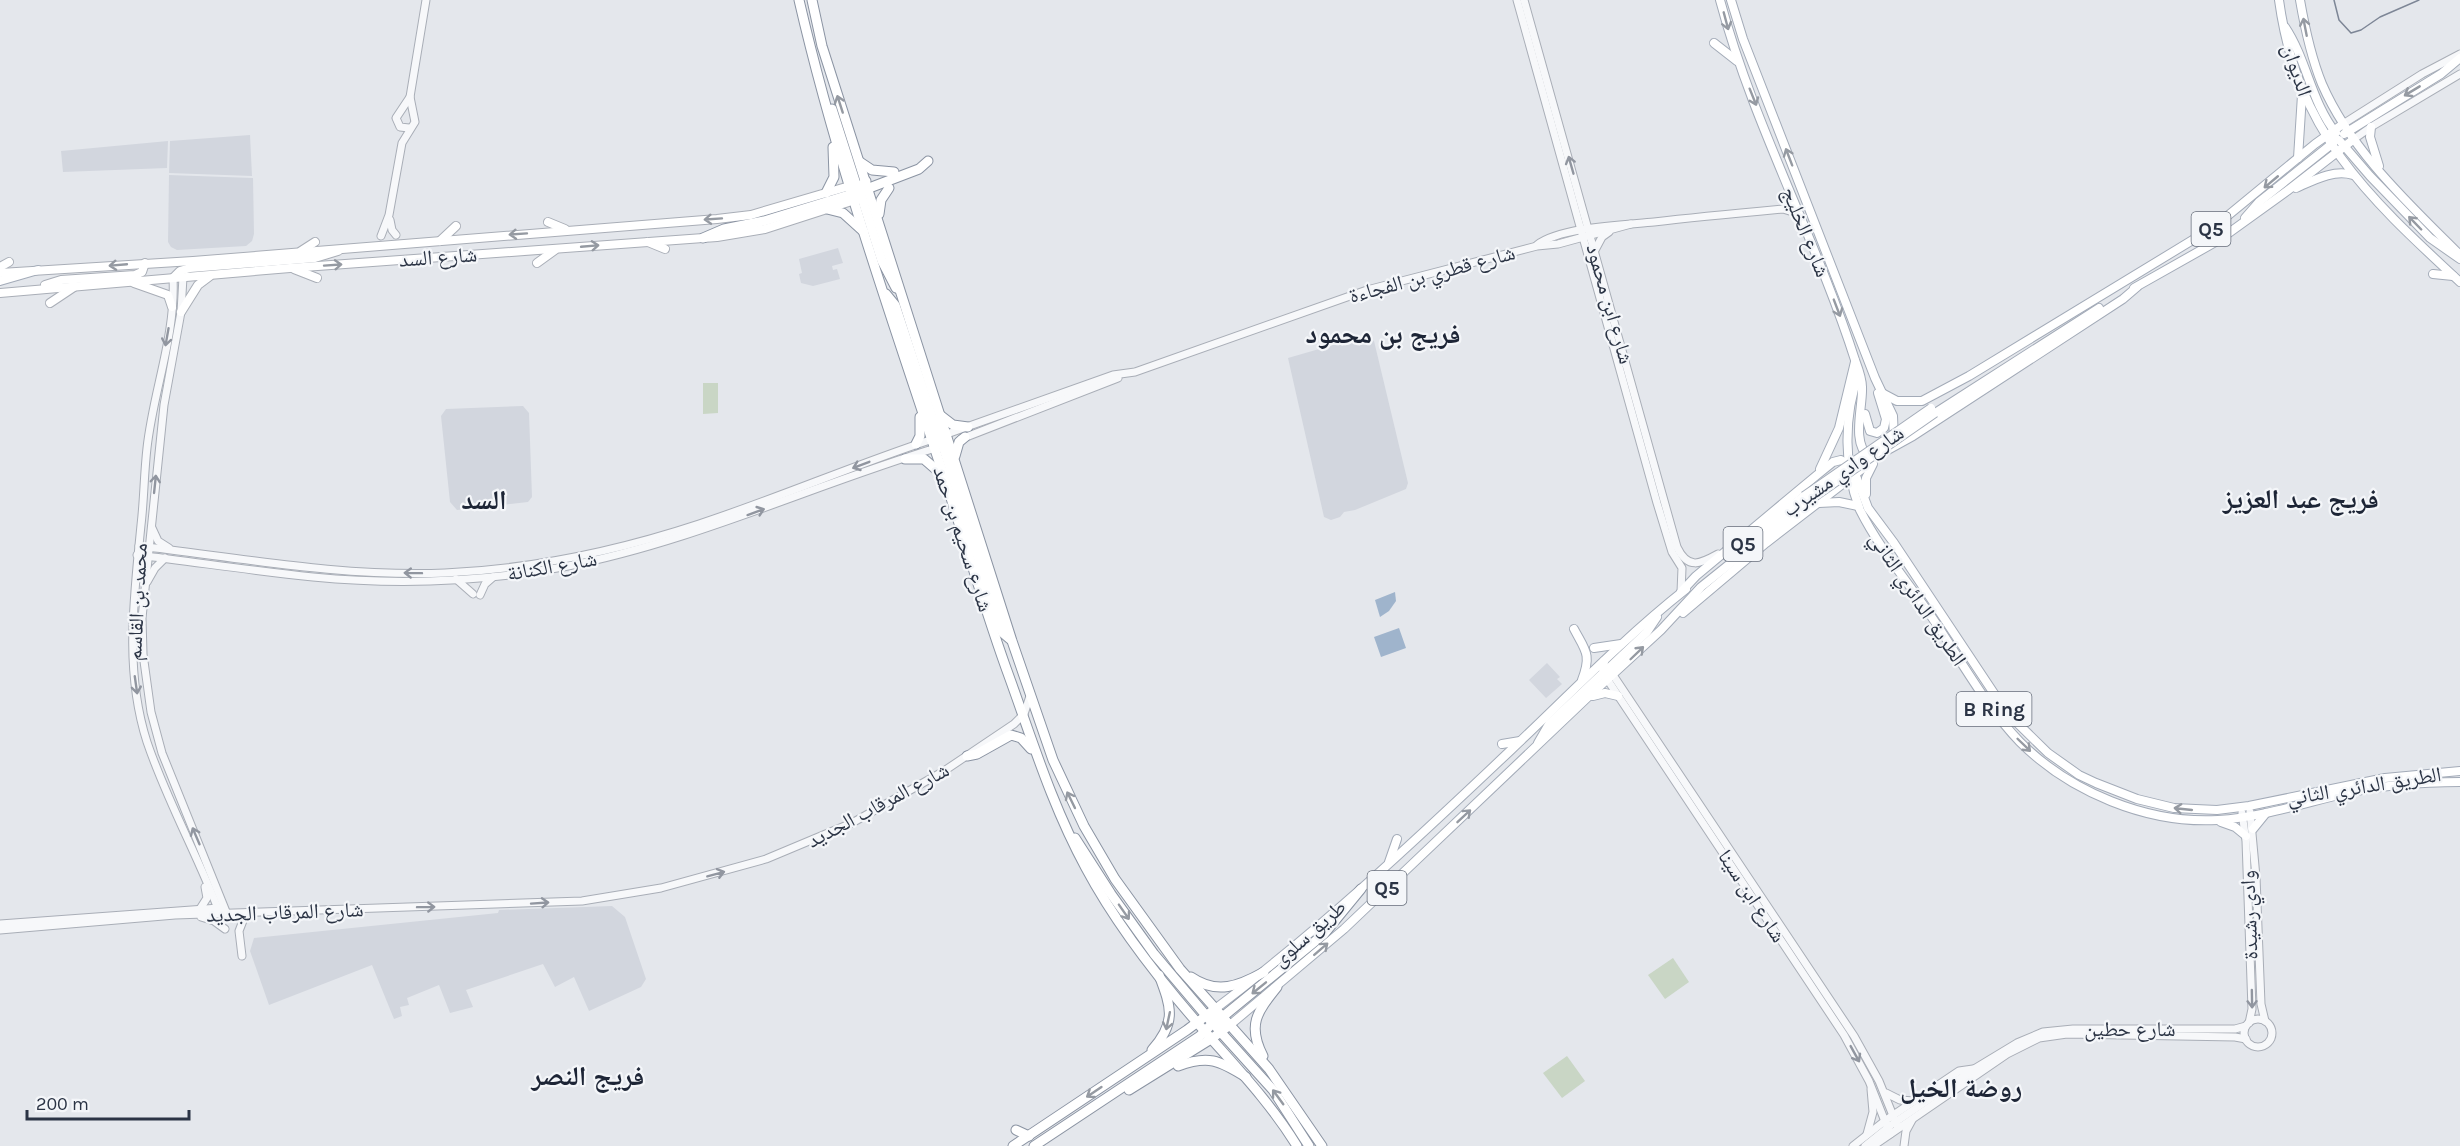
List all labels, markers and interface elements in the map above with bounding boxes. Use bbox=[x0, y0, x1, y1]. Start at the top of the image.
one-way arrow bbox=[1721, 12, 1732, 31]
one-way arrow bbox=[2299, 18, 2310, 37]
street label: الديوان bbox=[2277, 41, 2317, 99]
one-way arrow bbox=[2404, 86, 2421, 98]
one-way arrow bbox=[1748, 88, 1759, 106]
one-way arrow bbox=[834, 95, 845, 114]
one-way arrow bbox=[1783, 148, 1794, 166]
one-way arrow bbox=[1564, 156, 1576, 175]
one-way arrow bbox=[2263, 175, 2279, 188]
street label: شارع الخليج bbox=[1776, 183, 1835, 281]
road number: Q5 bbox=[2192, 212, 2230, 246]
one-way arrow bbox=[703, 214, 723, 225]
one-way arrow bbox=[2408, 215, 2422, 230]
one-way arrow bbox=[509, 229, 529, 240]
one-way arrow bbox=[580, 240, 600, 251]
street label: شارع قطري بن الفجاءة bbox=[1346, 240, 1519, 312]
street label: شارع ابن محمود bbox=[1580, 241, 1639, 367]
street label: شارع السد bbox=[398, 242, 478, 273]
one-way arrow bbox=[323, 259, 343, 270]
one-way arrow bbox=[109, 260, 128, 271]
one-way arrow bbox=[1832, 298, 1843, 316]
district label: فريج بن محمود bbox=[1306, 318, 1460, 352]
one-way arrow bbox=[161, 327, 172, 346]
street label: شارع وادي مشيرب bbox=[1778, 420, 1911, 525]
one-way arrow bbox=[852, 460, 871, 471]
street label: شارع سحيم بن حمد bbox=[926, 463, 998, 615]
one-way arrow bbox=[150, 474, 161, 494]
district label: فريج عبد العزيز bbox=[2222, 483, 2379, 517]
district label: السد bbox=[461, 484, 507, 516]
one-way arrow bbox=[746, 505, 765, 516]
road number: Q5 bbox=[1724, 527, 1762, 561]
street label: الطريق الدائري الثاني bbox=[1861, 528, 1972, 673]
street label: محمد بن القاسم bbox=[122, 542, 154, 662]
street label: شارع الكنانة bbox=[505, 546, 599, 587]
one-way arrow bbox=[404, 567, 424, 579]
one-way arrow bbox=[1630, 646, 1645, 661]
one-way arrow bbox=[130, 675, 141, 694]
road number: B Ring bbox=[1956, 692, 2032, 726]
one-way arrow bbox=[2016, 737, 2031, 752]
street label: شارع المرقاب الجديد bbox=[803, 757, 954, 853]
street label: الطريق الدائري الثاني bbox=[2285, 762, 2444, 814]
one-way arrow bbox=[1065, 791, 1076, 809]
one-way arrow bbox=[2174, 803, 2193, 814]
one-way arrow bbox=[1456, 809, 1471, 823]
one-way arrow bbox=[190, 827, 201, 846]
street label: شارع ابن سينا bbox=[1712, 845, 1791, 947]
one-way arrow bbox=[707, 868, 726, 879]
street label: وادي رشيدة bbox=[2235, 870, 2267, 960]
road number: Q5 bbox=[1368, 871, 1406, 905]
street label: طريق سلوى bbox=[1267, 894, 1351, 972]
street label: شارع المرقاب الجديد bbox=[206, 897, 364, 928]
one-way arrow bbox=[530, 897, 550, 908]
one-way arrow bbox=[415, 902, 435, 913]
one-way arrow bbox=[1118, 903, 1130, 919]
one-way arrow bbox=[1313, 942, 1328, 956]
one-way arrow bbox=[1251, 982, 1267, 995]
one-way arrow bbox=[2246, 989, 2258, 1009]
one-way arrow bbox=[1162, 1011, 1173, 1030]
street label: شارع حطين bbox=[2084, 1017, 2176, 1042]
one-way arrow bbox=[1849, 1045, 1861, 1062]
district label: فريج النصر bbox=[531, 1060, 644, 1094]
district label: روضة الخيل bbox=[1900, 1072, 2022, 1104]
scale bar bbox=[27, 1083, 189, 1121]
one-way arrow bbox=[1086, 1086, 1103, 1098]
one-way arrow bbox=[1271, 1089, 1284, 1105]
text: 200 m bbox=[36, 1093, 89, 1115]

